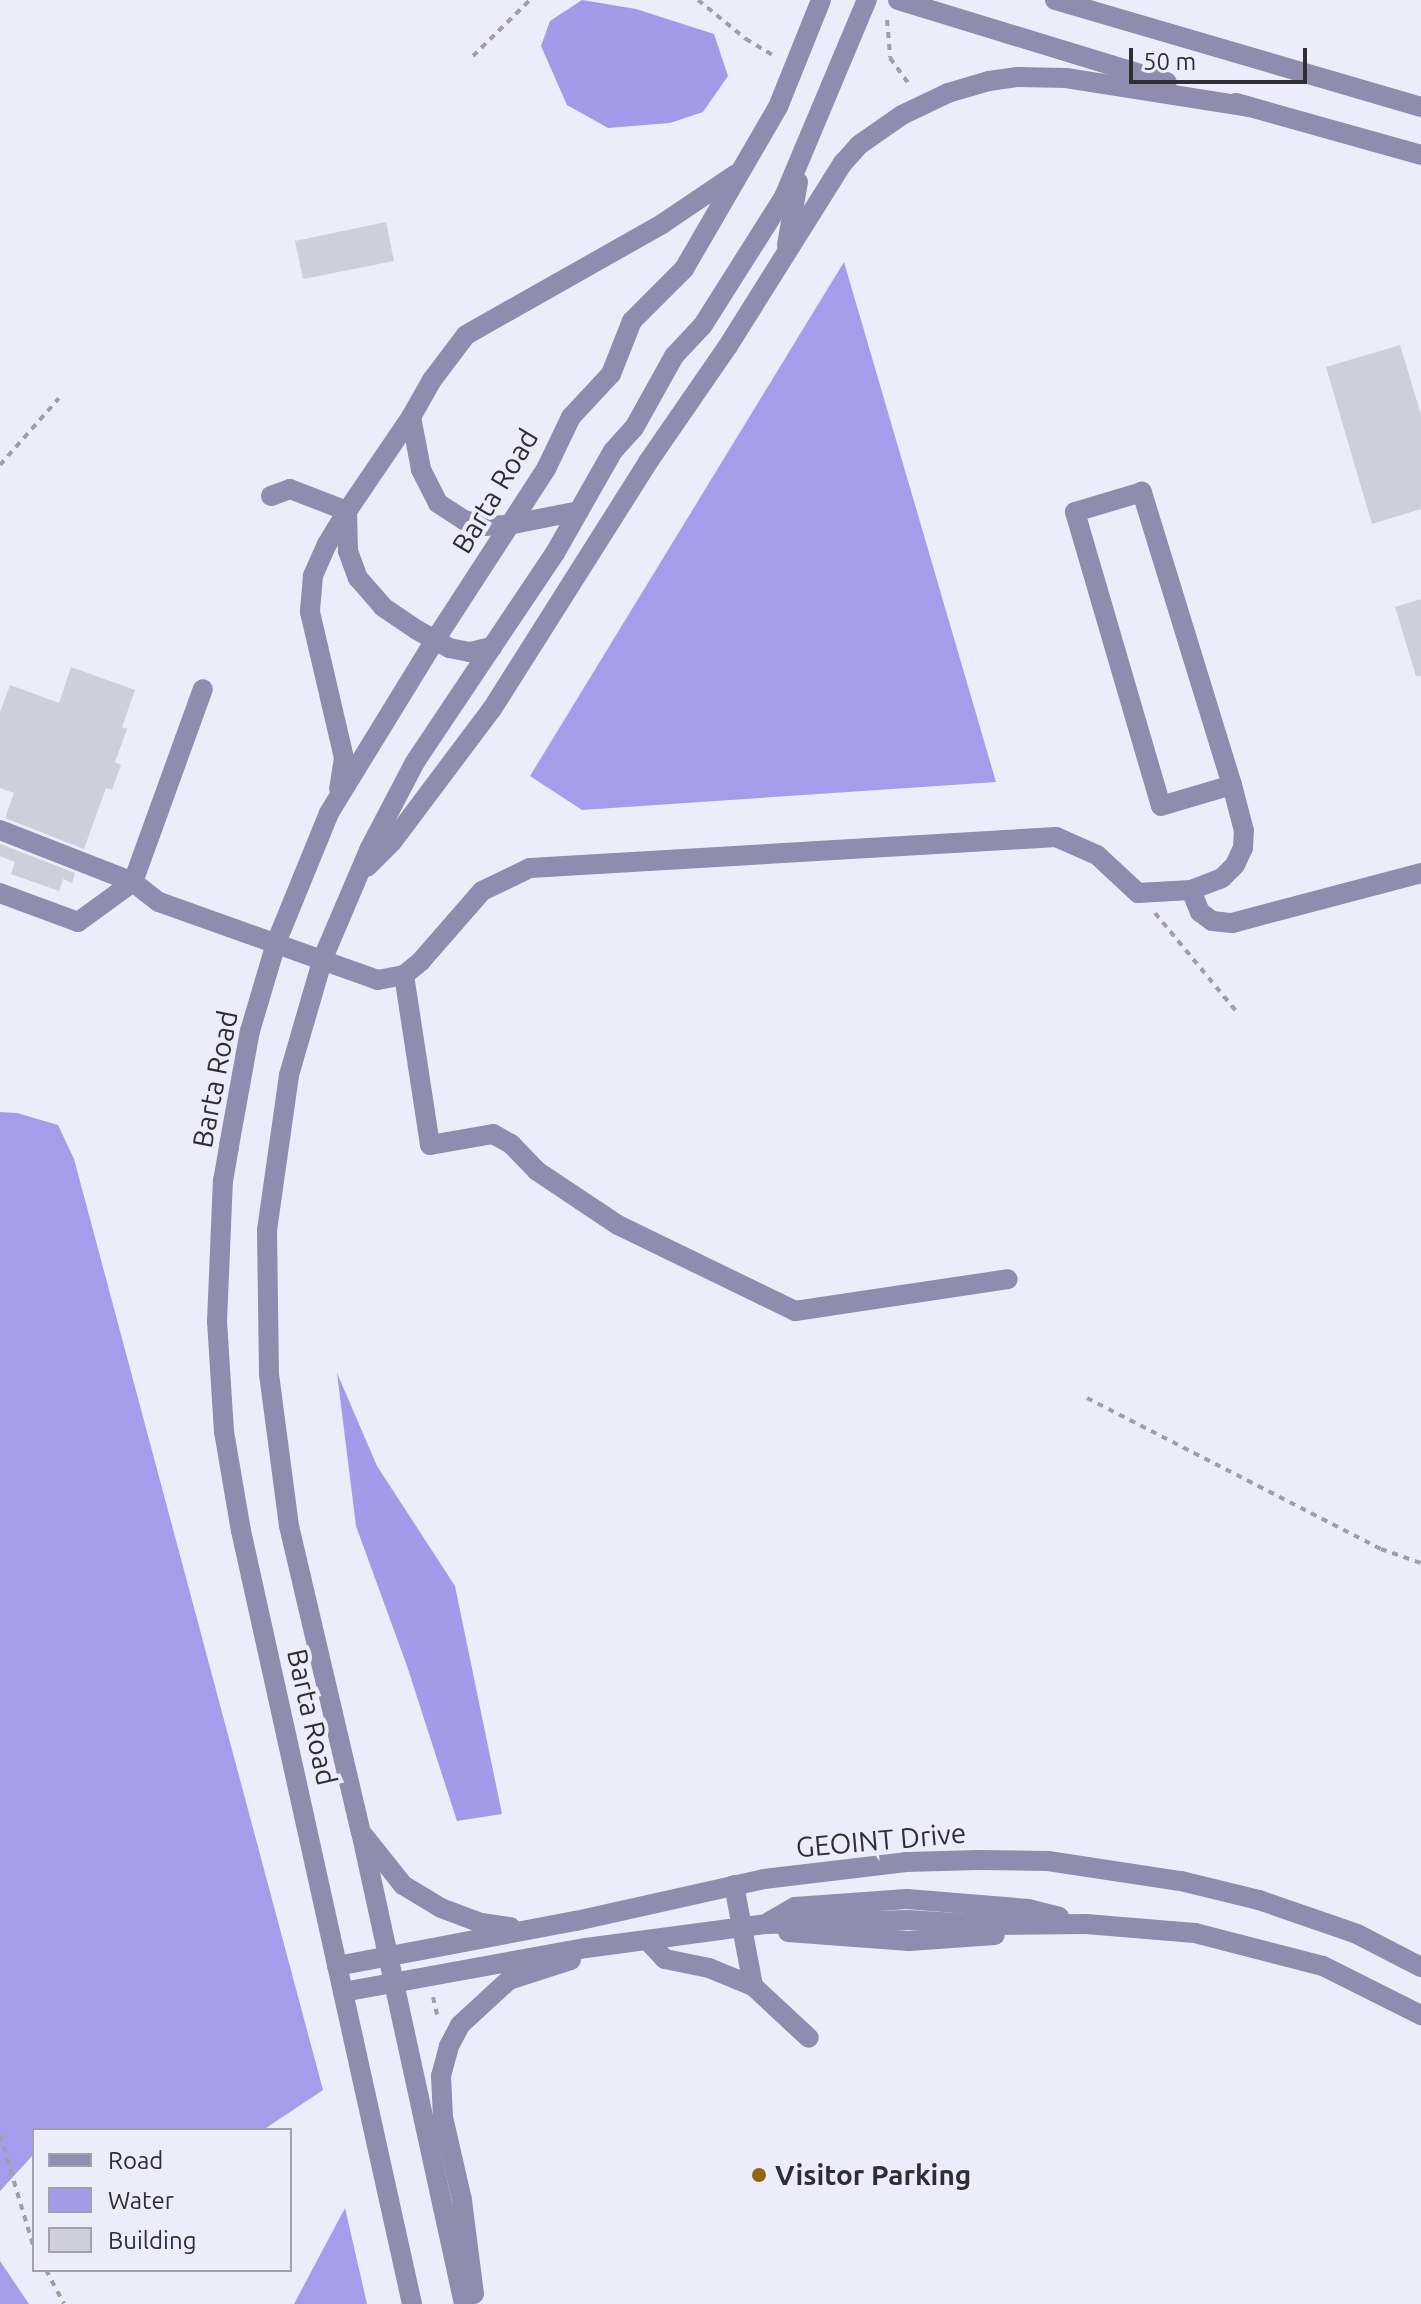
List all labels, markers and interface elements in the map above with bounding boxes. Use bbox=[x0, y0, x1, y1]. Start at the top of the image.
scale bar bbox=[1133, 32, 1311, 82]
text: 50 m bbox=[1143, 48, 1196, 75]
street label: Barta Road bbox=[445, 423, 545, 559]
street label: Barta Road bbox=[185, 1008, 245, 1150]
street label: Barta Road bbox=[280, 1645, 344, 1789]
street label: GEOINT Drive bbox=[794, 1816, 968, 1864]
legend bbox=[32, 2128, 292, 2272]
text: Road bbox=[108, 2147, 163, 2174]
place label: Visitor Parking bbox=[775, 2158, 971, 2192]
marker: Visitor Parking bbox=[750, 2166, 768, 2184]
text: Water bbox=[108, 2187, 174, 2214]
text: Building bbox=[108, 2227, 196, 2254]

